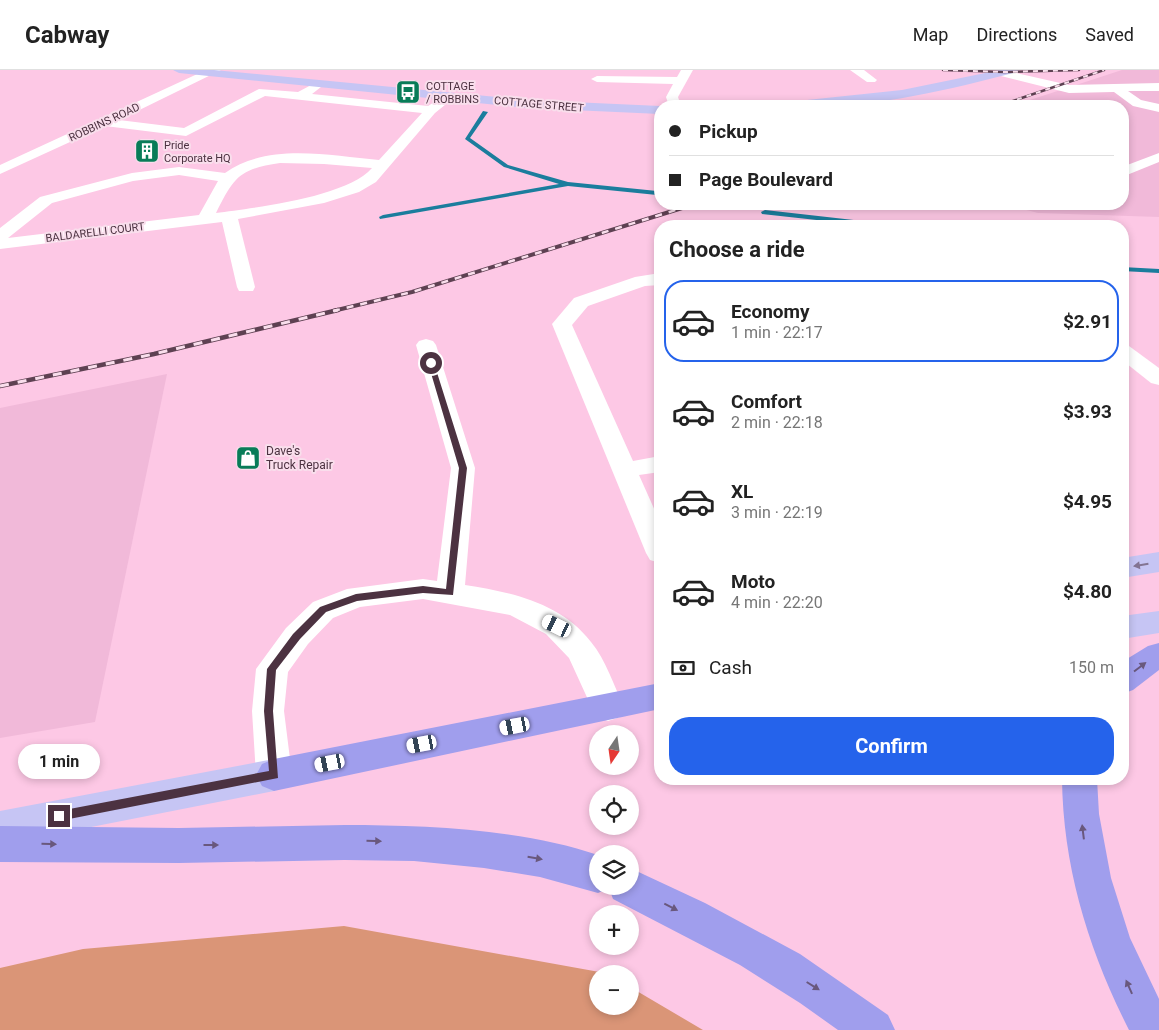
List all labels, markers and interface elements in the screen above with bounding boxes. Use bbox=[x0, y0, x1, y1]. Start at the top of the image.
text: Cabway bbox=[25, 21, 109, 49]
text: Map bbox=[913, 24, 948, 45]
text: Directions bbox=[976, 24, 1057, 45]
text: Saved bbox=[1085, 24, 1134, 45]
bus stop icon: COTTAGE / ROBBINS bbox=[395, 79, 421, 105]
place label: COTTAGE / ROBBINS bbox=[426, 80, 479, 106]
street label: COTTAGE STREET bbox=[494, 94, 585, 115]
street label: ROBBINS ROAD bbox=[67, 100, 142, 145]
text: Pickup bbox=[699, 120, 758, 143]
building icon: Pride Corporate HQ bbox=[134, 138, 160, 164]
place label: Pride Corporate HQ bbox=[164, 139, 231, 165]
text: Page Boulevard bbox=[699, 168, 833, 191]
street label: BALDARELLI COURT bbox=[45, 220, 146, 245]
text: Choose a ride bbox=[669, 237, 805, 262]
icon: car bbox=[671, 299, 716, 344]
text: Economy bbox=[731, 300, 810, 323]
text: $2.91 bbox=[1063, 310, 1112, 333]
text: 1 min · 22:17 bbox=[731, 323, 823, 342]
route start bbox=[420, 352, 442, 374]
icon: car bbox=[671, 389, 716, 434]
text: Comfort bbox=[731, 390, 802, 413]
text: $3.93 bbox=[1063, 400, 1112, 423]
text: 2 min · 22:18 bbox=[731, 413, 823, 432]
place label: Dave's Truck Repair bbox=[266, 444, 333, 472]
shop icon: Dave's Truck Repair bbox=[235, 445, 261, 471]
icon: car bbox=[671, 479, 716, 524]
text: XL bbox=[731, 480, 753, 503]
text: $4.95 bbox=[1063, 490, 1112, 513]
text: 3 min · 22:19 bbox=[731, 503, 823, 522]
one-way arrow bbox=[1132, 561, 1148, 569]
icon: car bbox=[671, 569, 716, 614]
text: Moto bbox=[731, 570, 775, 593]
text: $4.80 bbox=[1063, 580, 1112, 603]
text: 4 min · 22:20 bbox=[731, 593, 823, 612]
car bbox=[540, 613, 573, 639]
icon: cash bbox=[669, 654, 697, 682]
text: Cash bbox=[709, 656, 752, 679]
text: 150 m bbox=[1069, 658, 1114, 677]
one-way arrow bbox=[1133, 662, 1147, 672]
car bbox=[498, 716, 531, 736]
button: Confirm bbox=[669, 717, 1114, 775]
north arrow bbox=[589, 725, 639, 775]
map controls bbox=[589, 725, 639, 1015]
car bbox=[405, 734, 438, 754]
callout: 1 min bbox=[18, 744, 100, 778]
text: 1 min bbox=[39, 752, 79, 771]
car bbox=[313, 753, 346, 773]
button: locate bbox=[589, 785, 639, 835]
route end bbox=[48, 805, 70, 827]
one-way arrow bbox=[1079, 824, 1087, 840]
one-way arrow bbox=[366, 837, 382, 845]
one-way arrow bbox=[41, 840, 57, 848]
one-way arrow bbox=[203, 841, 219, 849]
button: layers bbox=[589, 845, 639, 895]
one-way arrow bbox=[527, 855, 543, 863]
one-way arrow bbox=[664, 903, 678, 911]
button: + bbox=[589, 905, 639, 955]
button: − bbox=[589, 965, 639, 1015]
one-way arrow bbox=[1125, 980, 1133, 994]
one-way arrow bbox=[806, 981, 820, 990]

